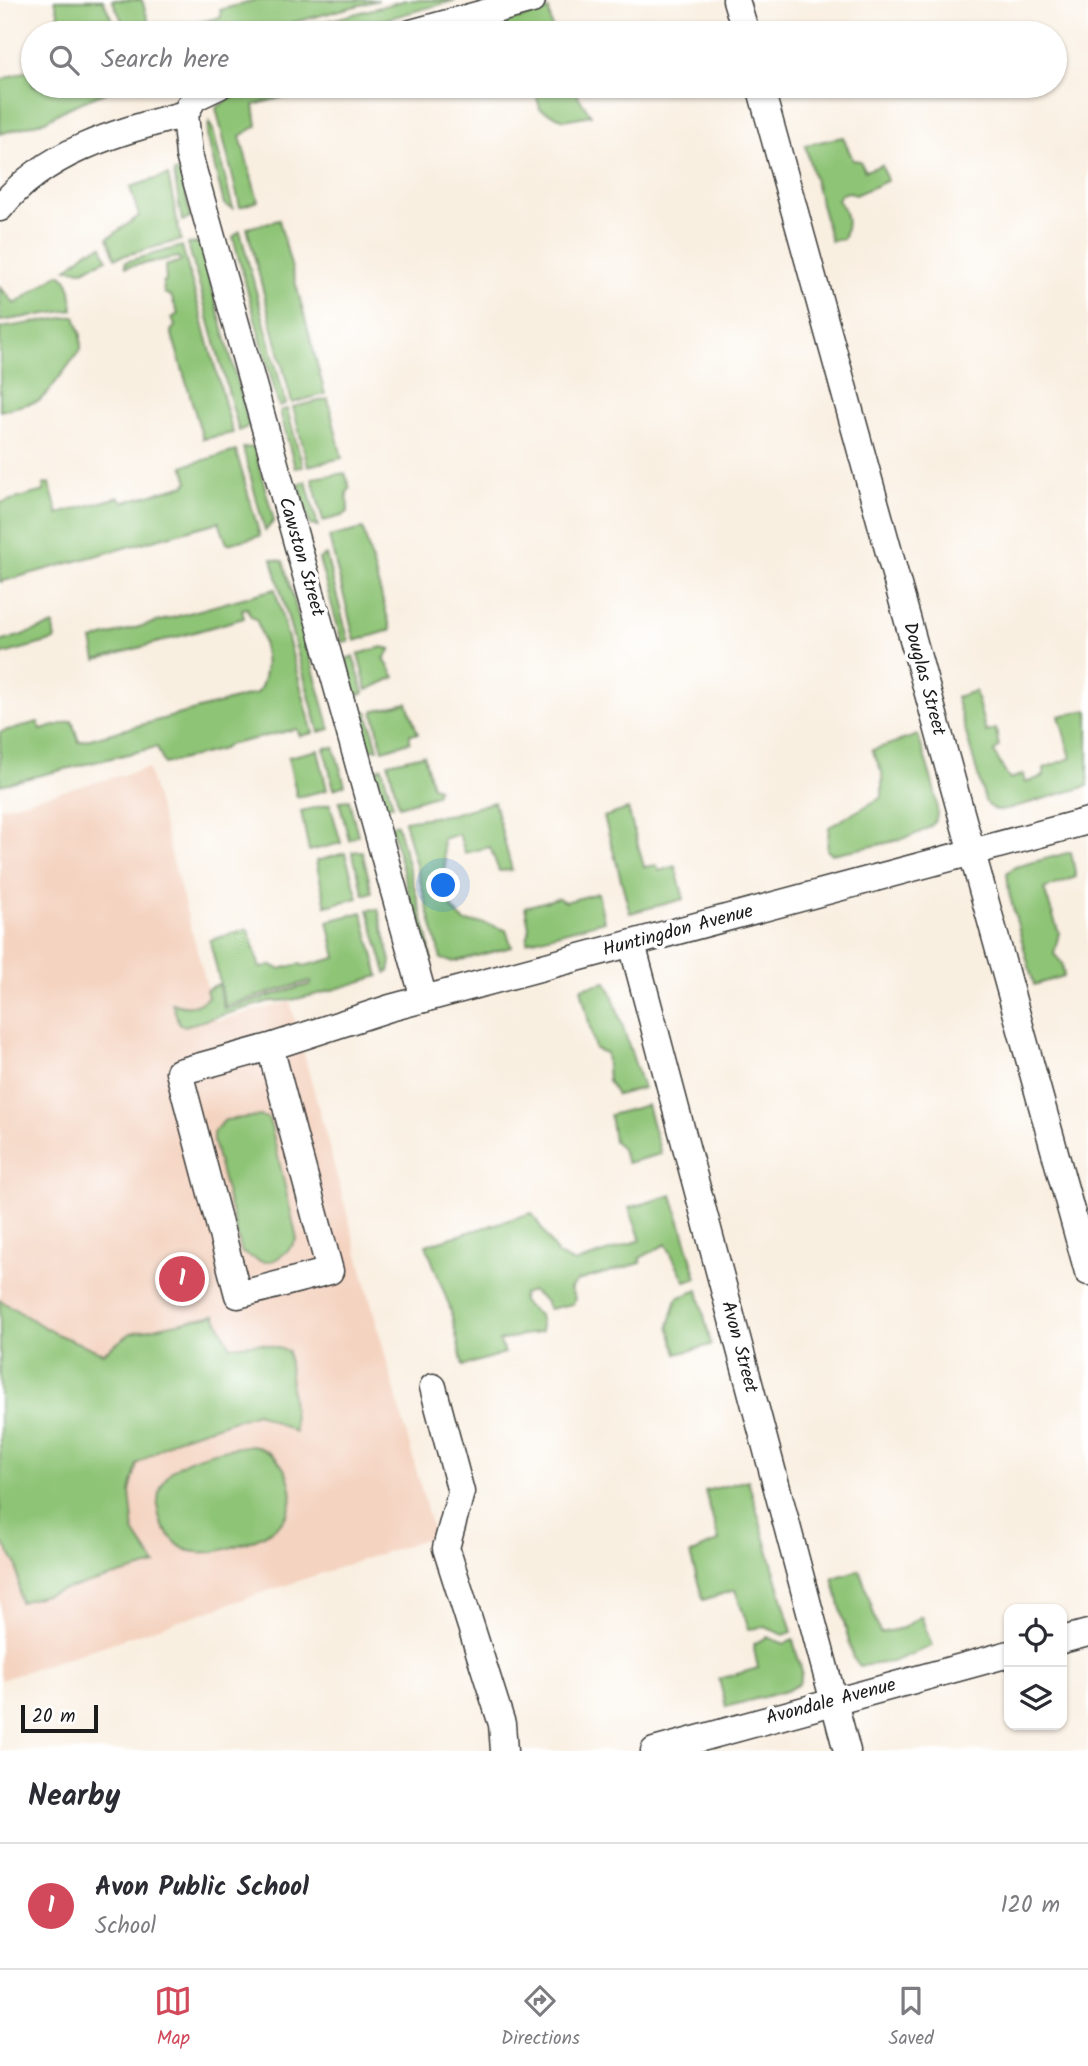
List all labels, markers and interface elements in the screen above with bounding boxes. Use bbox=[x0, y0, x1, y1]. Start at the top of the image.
search box bbox=[21, 21, 1067, 98]
text: Search here bbox=[101, 39, 229, 81]
icon: search bbox=[45, 41, 83, 79]
street label: Cawston Street bbox=[270, 494, 333, 621]
street label: Douglas Street bbox=[894, 619, 954, 740]
your location bbox=[426, 868, 460, 902]
street label: Huntingdon Avenue bbox=[599, 896, 757, 966]
pin: 1 bbox=[159, 1253, 205, 1305]
street label: Avon Street bbox=[712, 1298, 766, 1397]
map controls bbox=[1004, 1604, 1067, 1730]
button: locate bbox=[1004, 1604, 1067, 1667]
button: layers bbox=[1004, 1667, 1067, 1730]
street label: Avondale Avenue bbox=[763, 1670, 900, 1734]
scale bar bbox=[21, 1702, 98, 1734]
text: 20 m bbox=[32, 1702, 75, 1732]
text: Nearby bbox=[28, 1773, 120, 1821]
text: Avon Public School bbox=[95, 1867, 309, 1909]
text: 1 bbox=[48, 1888, 54, 1924]
text: 120 m bbox=[1000, 1888, 1060, 1924]
text: School bbox=[95, 1909, 156, 1945]
tab: Map bbox=[154, 1982, 192, 2054]
tab: Directions bbox=[501, 1982, 580, 2054]
tab: Saved bbox=[889, 1982, 934, 2054]

